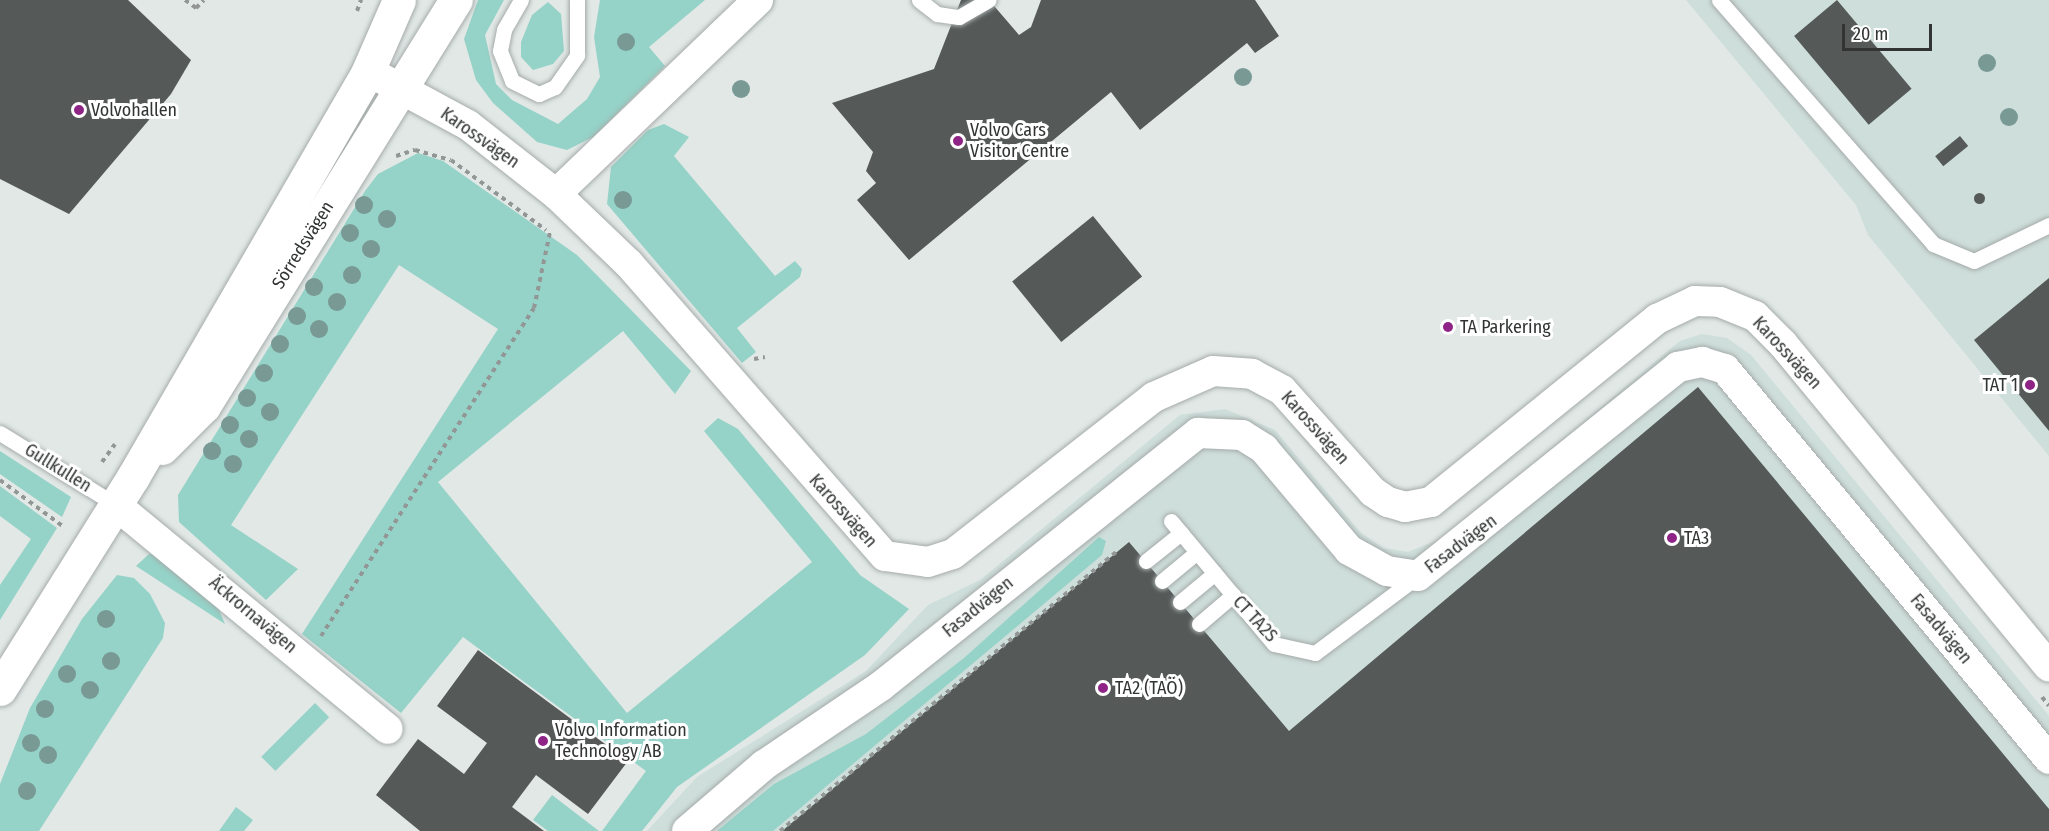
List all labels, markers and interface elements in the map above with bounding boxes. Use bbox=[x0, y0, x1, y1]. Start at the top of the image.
scale bar bbox=[1845, 12, 1935, 50]
text: 20 m bbox=[1853, 23, 1888, 45]
place label: Volvohallen bbox=[91, 99, 177, 121]
marker: Volvohallen bbox=[72, 103, 86, 117]
street label: Karossvägen bbox=[436, 103, 524, 173]
place label: Volvo Cars Visitor Centre bbox=[970, 120, 1069, 162]
marker: Volvo Cars Visitor Centre bbox=[951, 134, 965, 148]
street label: Sörredsvägen bbox=[268, 197, 338, 293]
street label: Karossvägen bbox=[1748, 312, 1826, 394]
place label: TA Parkering bbox=[1460, 316, 1551, 338]
marker: TA Parkering bbox=[1441, 320, 1455, 334]
place label: TAT 1 bbox=[1982, 374, 2018, 396]
marker: TAT 1 bbox=[2023, 378, 2037, 392]
street label: Karossvägen bbox=[1276, 387, 1354, 469]
street label: Gullkullen bbox=[21, 439, 95, 497]
street label: Karossvägen bbox=[804, 470, 882, 552]
street label: Fasadvägen bbox=[1421, 510, 1501, 578]
place label: TA3 bbox=[1684, 527, 1709, 549]
marker: TA3 bbox=[1665, 531, 1679, 545]
street label: Äckrornavägen bbox=[205, 572, 301, 658]
street label: Fasadvägen bbox=[938, 572, 1018, 642]
street label: Fasadvägen bbox=[1906, 590, 1976, 668]
street label: CT TA2S bbox=[1228, 591, 1282, 647]
place label: TA2 (TAÖ) bbox=[1115, 677, 1183, 699]
marker: TA2 (TAÖ) bbox=[1096, 681, 1110, 695]
place label: Volvo Information Technology AB bbox=[555, 720, 687, 762]
marker: Volvo Information Technology AB bbox=[536, 734, 550, 748]

